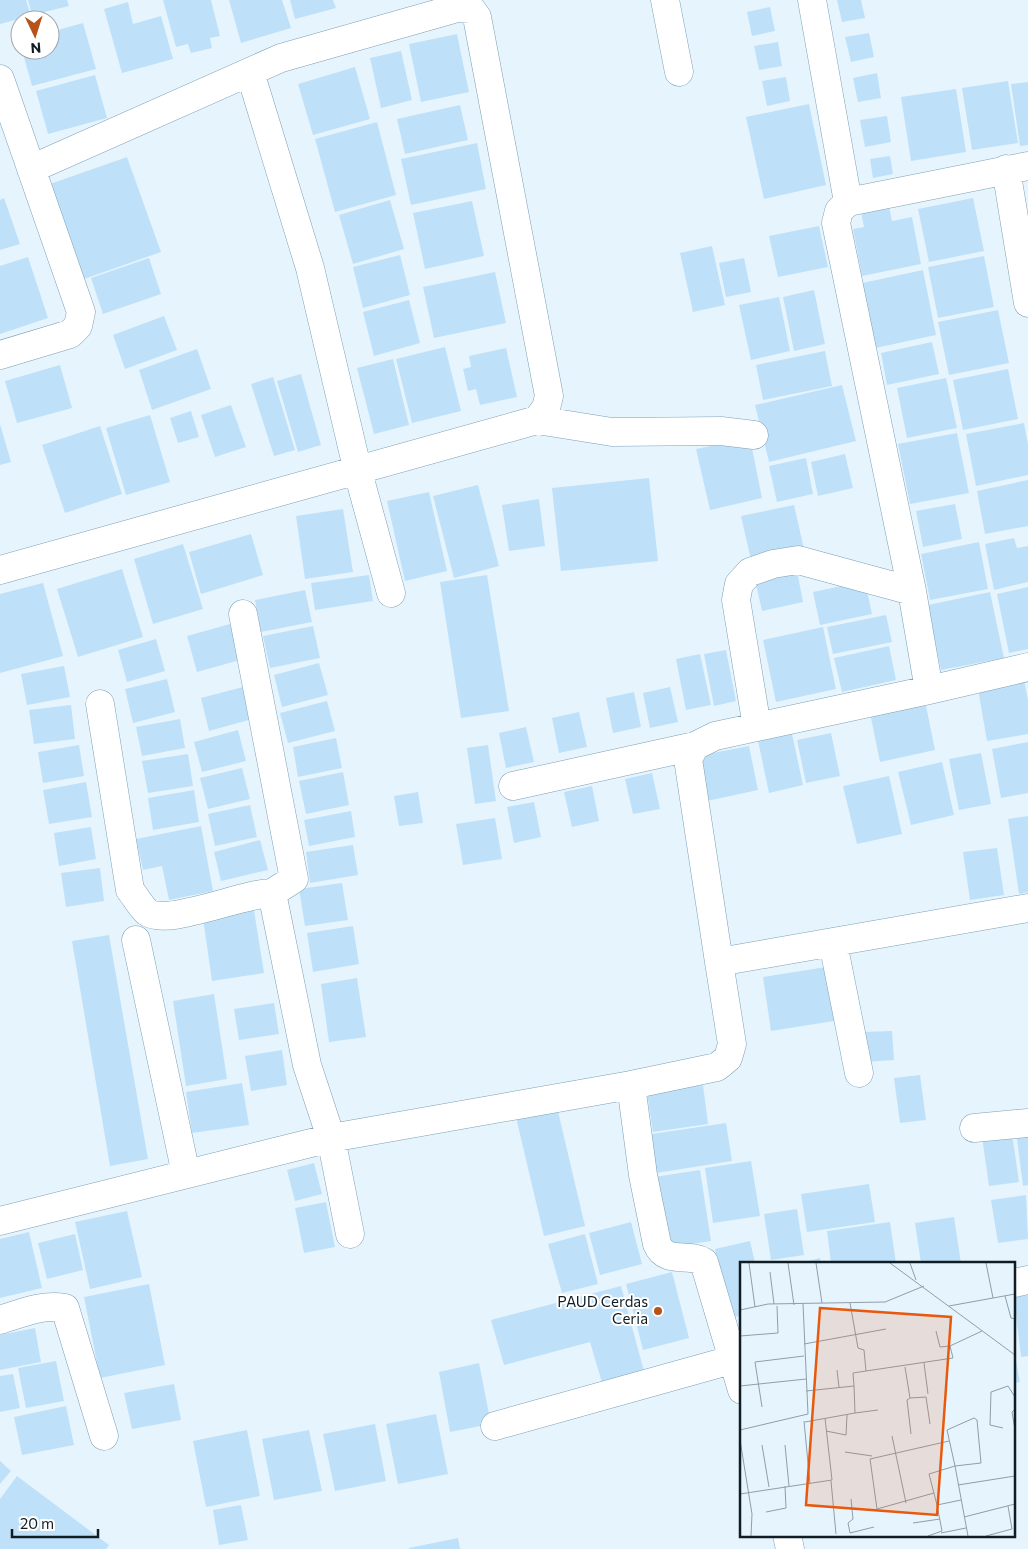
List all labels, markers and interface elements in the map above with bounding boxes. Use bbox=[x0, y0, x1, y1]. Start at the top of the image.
north arrow bbox=[10, 10, 60, 60]
text: N bbox=[30, 40, 42, 57]
inset map bbox=[740, 1262, 1016, 1536]
place label: PAUD Cerdas Ceria bbox=[557, 1292, 648, 1327]
marker: PAUD Cerdas Ceria bbox=[652, 1305, 664, 1317]
scale bar bbox=[12, 1506, 99, 1538]
text: 20 m bbox=[20, 1514, 54, 1532]

